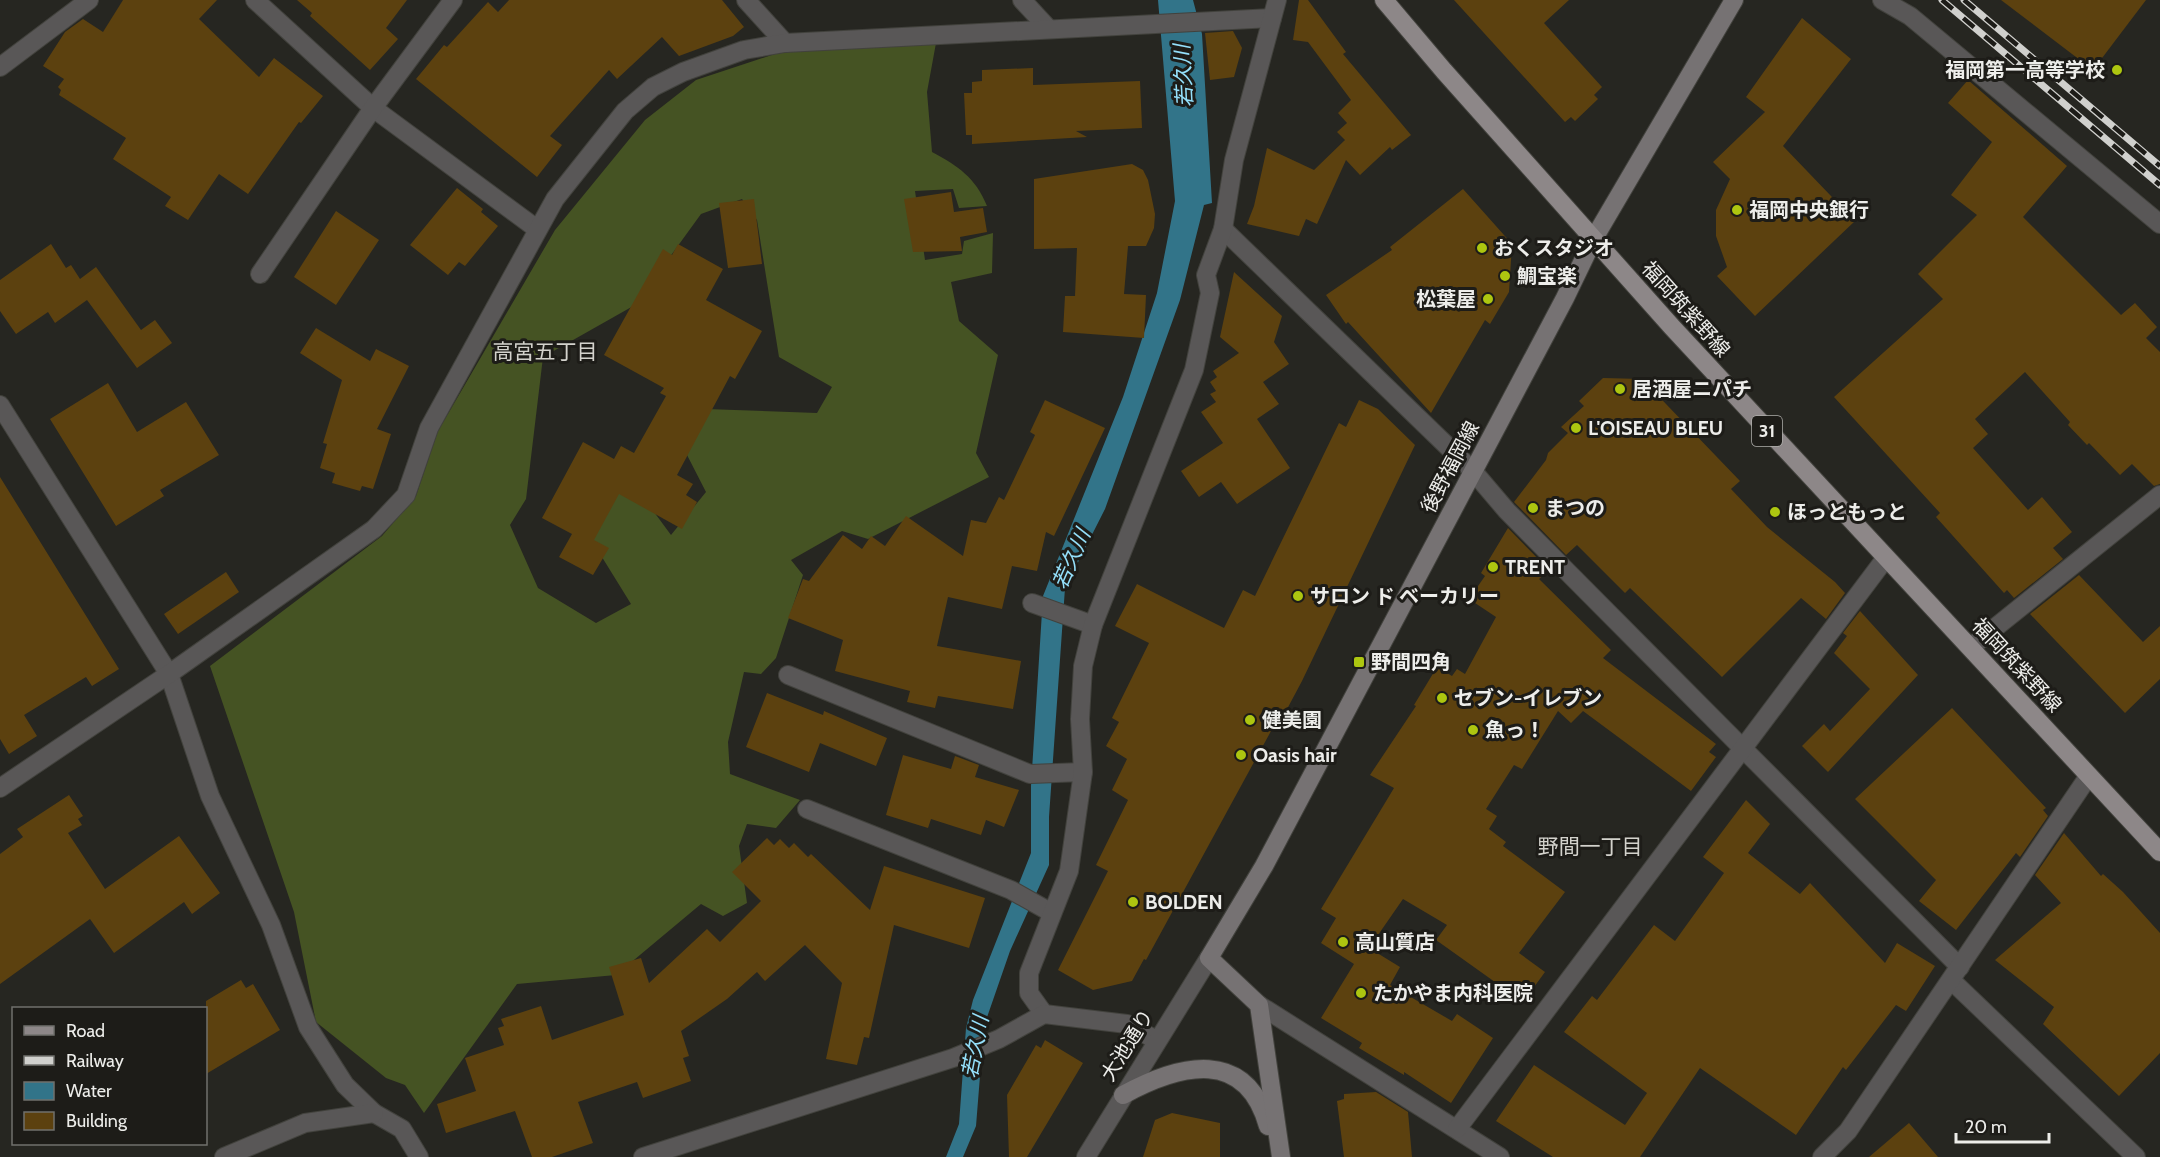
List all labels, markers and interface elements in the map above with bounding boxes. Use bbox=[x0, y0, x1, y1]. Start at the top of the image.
water label: 若久川 bbox=[1169, 42, 1197, 108]
place label: 福岡第一高等学校 bbox=[1945, 58, 2105, 82]
marker: 福岡第一高等学校 bbox=[2110, 63, 2124, 77]
place label: 福岡中央銀行 bbox=[1749, 198, 1869, 222]
marker: 福岡中央銀行 bbox=[1730, 203, 1744, 217]
place label: おくスタジオ bbox=[1494, 236, 1614, 260]
marker: おくスタジオ bbox=[1475, 241, 1489, 255]
street label: 福岡筑紫野線 bbox=[1637, 256, 1735, 362]
place label: 鯛宝楽 bbox=[1517, 264, 1577, 288]
marker: 鯛宝楽 bbox=[1498, 269, 1512, 283]
place label: 松葉屋 bbox=[1416, 287, 1476, 311]
marker: 松葉屋 bbox=[1481, 292, 1495, 306]
district label: 高宮五丁目 bbox=[493, 339, 598, 364]
place label: 居酒屋ニパチ bbox=[1632, 377, 1752, 401]
marker: 居酒屋ニパチ bbox=[1613, 382, 1627, 396]
place label: L'OISEAU BLEU bbox=[1588, 416, 1723, 440]
road number: 31 bbox=[1752, 416, 1782, 446]
street label: 後野福岡線 bbox=[1416, 417, 1484, 517]
marker: L'OISEAU BLEU bbox=[1569, 421, 1583, 435]
place label: まつの bbox=[1545, 496, 1605, 520]
place label: ほっともっと bbox=[1787, 500, 1907, 524]
marker: まつの bbox=[1526, 501, 1540, 515]
marker: ほっともっと bbox=[1768, 505, 1782, 519]
water label: 若久川 bbox=[1047, 523, 1096, 593]
place label: TRENT bbox=[1505, 555, 1565, 579]
marker: TRENT bbox=[1486, 560, 1500, 574]
place label: サロン ド ベーカリー bbox=[1310, 584, 1499, 608]
marker: サロン ド ベーカリー bbox=[1291, 589, 1305, 603]
street label: 福岡筑紫野線 bbox=[1967, 613, 2067, 717]
place label: 野間四角 bbox=[1371, 650, 1451, 674]
marker: 野間四角 bbox=[1352, 655, 1366, 669]
place label: セブン-イレブン bbox=[1454, 686, 1602, 710]
marker: セブン-イレブン bbox=[1435, 691, 1449, 705]
place label: 健美園 bbox=[1262, 708, 1322, 732]
marker: 健美園 bbox=[1243, 713, 1257, 727]
place label: 魚っ！ bbox=[1485, 718, 1545, 742]
marker: 魚っ！ bbox=[1466, 723, 1480, 737]
place label: Oasis hair bbox=[1253, 743, 1337, 767]
marker: Oasis hair bbox=[1234, 748, 1248, 762]
district label: 野間一丁目 bbox=[1538, 834, 1643, 859]
place label: BOLDEN bbox=[1145, 890, 1223, 914]
marker: BOLDEN bbox=[1126, 895, 1140, 909]
place label: 高山質店 bbox=[1355, 930, 1435, 954]
marker: 高山質店 bbox=[1336, 935, 1350, 949]
place label: たかやま内科医院 bbox=[1373, 981, 1533, 1005]
marker: たかやま内科医院 bbox=[1354, 986, 1368, 1000]
street label: 大池通り bbox=[1096, 1005, 1158, 1085]
legend bbox=[12, 1007, 207, 1145]
water label: 若久川 bbox=[957, 1012, 994, 1080]
text: Road bbox=[66, 1020, 105, 1042]
text: Railway bbox=[66, 1050, 124, 1072]
text: Water bbox=[66, 1080, 112, 1102]
scale bar bbox=[1956, 1106, 2049, 1144]
text: Building bbox=[66, 1110, 128, 1132]
text: 20 m bbox=[1965, 1116, 2007, 1138]

